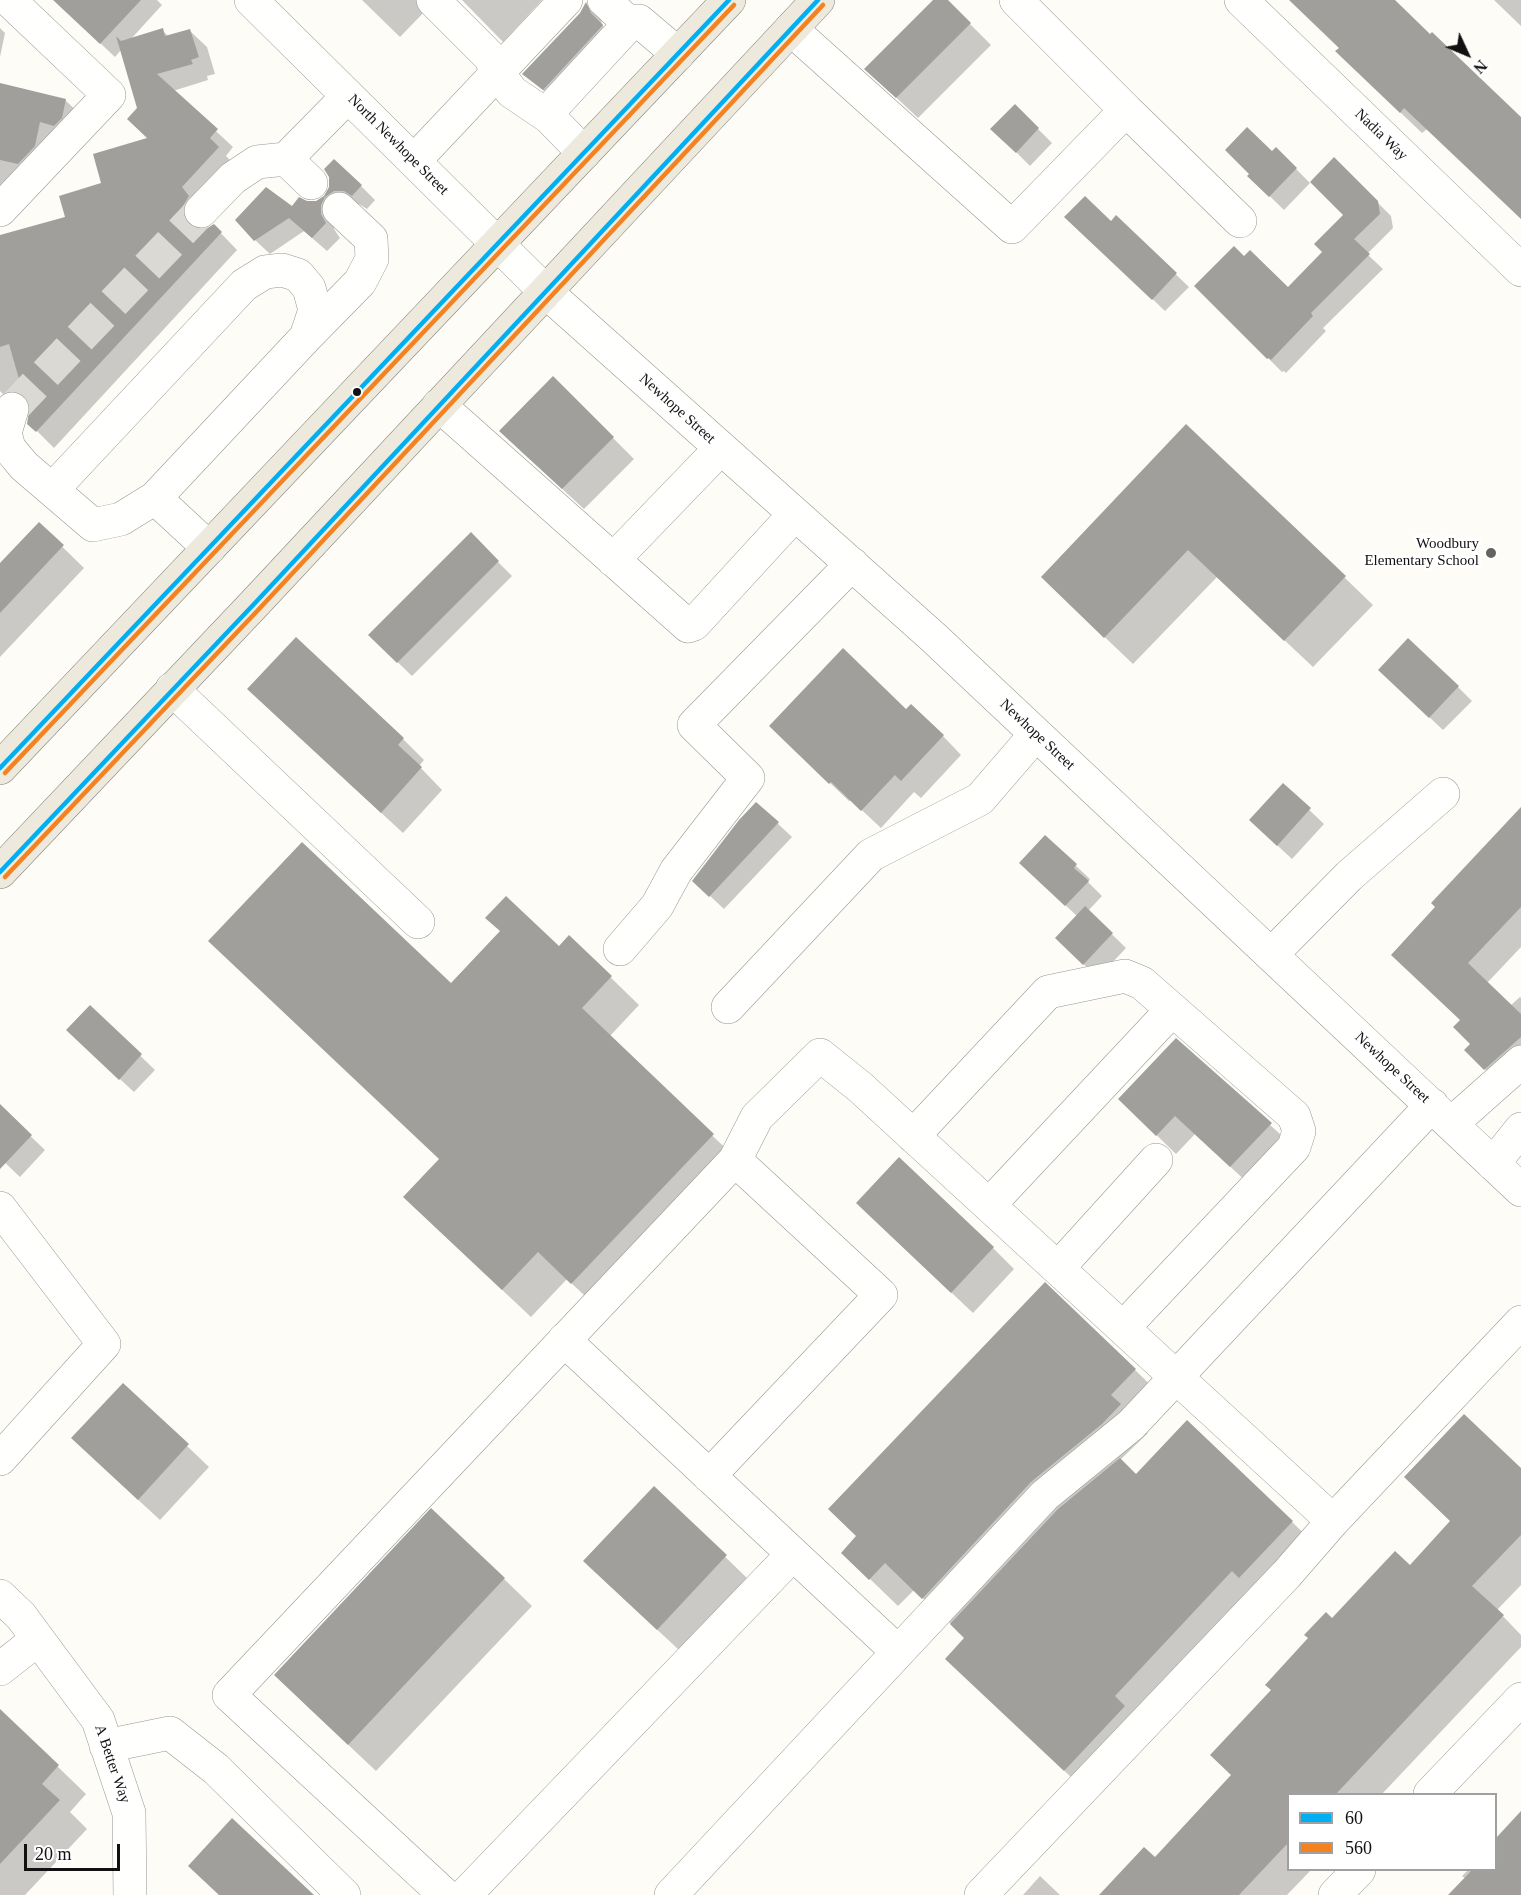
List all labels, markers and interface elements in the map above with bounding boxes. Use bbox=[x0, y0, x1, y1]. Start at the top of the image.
north arrow bbox=[1437, 24, 1497, 84]
text: N bbox=[1470, 57, 1490, 77]
street label: North Newhope Street bbox=[344, 91, 452, 199]
street label: Nadia Way bbox=[1351, 105, 1411, 165]
street label: Newhope Street bbox=[635, 370, 719, 448]
unlabelled marker bbox=[351, 386, 363, 398]
place label: Woodbury Elementary School bbox=[1364, 535, 1479, 570]
marker: Woodbury Elementary School bbox=[1484, 546, 1498, 560]
street label: Newhope Street bbox=[996, 696, 1078, 774]
street label: Newhope Street bbox=[1351, 1029, 1433, 1107]
street label: A Better Way bbox=[90, 1722, 134, 1806]
legend bbox=[1287, 1793, 1497, 1871]
text: 60 bbox=[1345, 1808, 1363, 1828]
scale bar bbox=[27, 1832, 123, 1870]
text: 560 bbox=[1345, 1838, 1372, 1858]
text: 20 m bbox=[35, 1844, 72, 1864]

